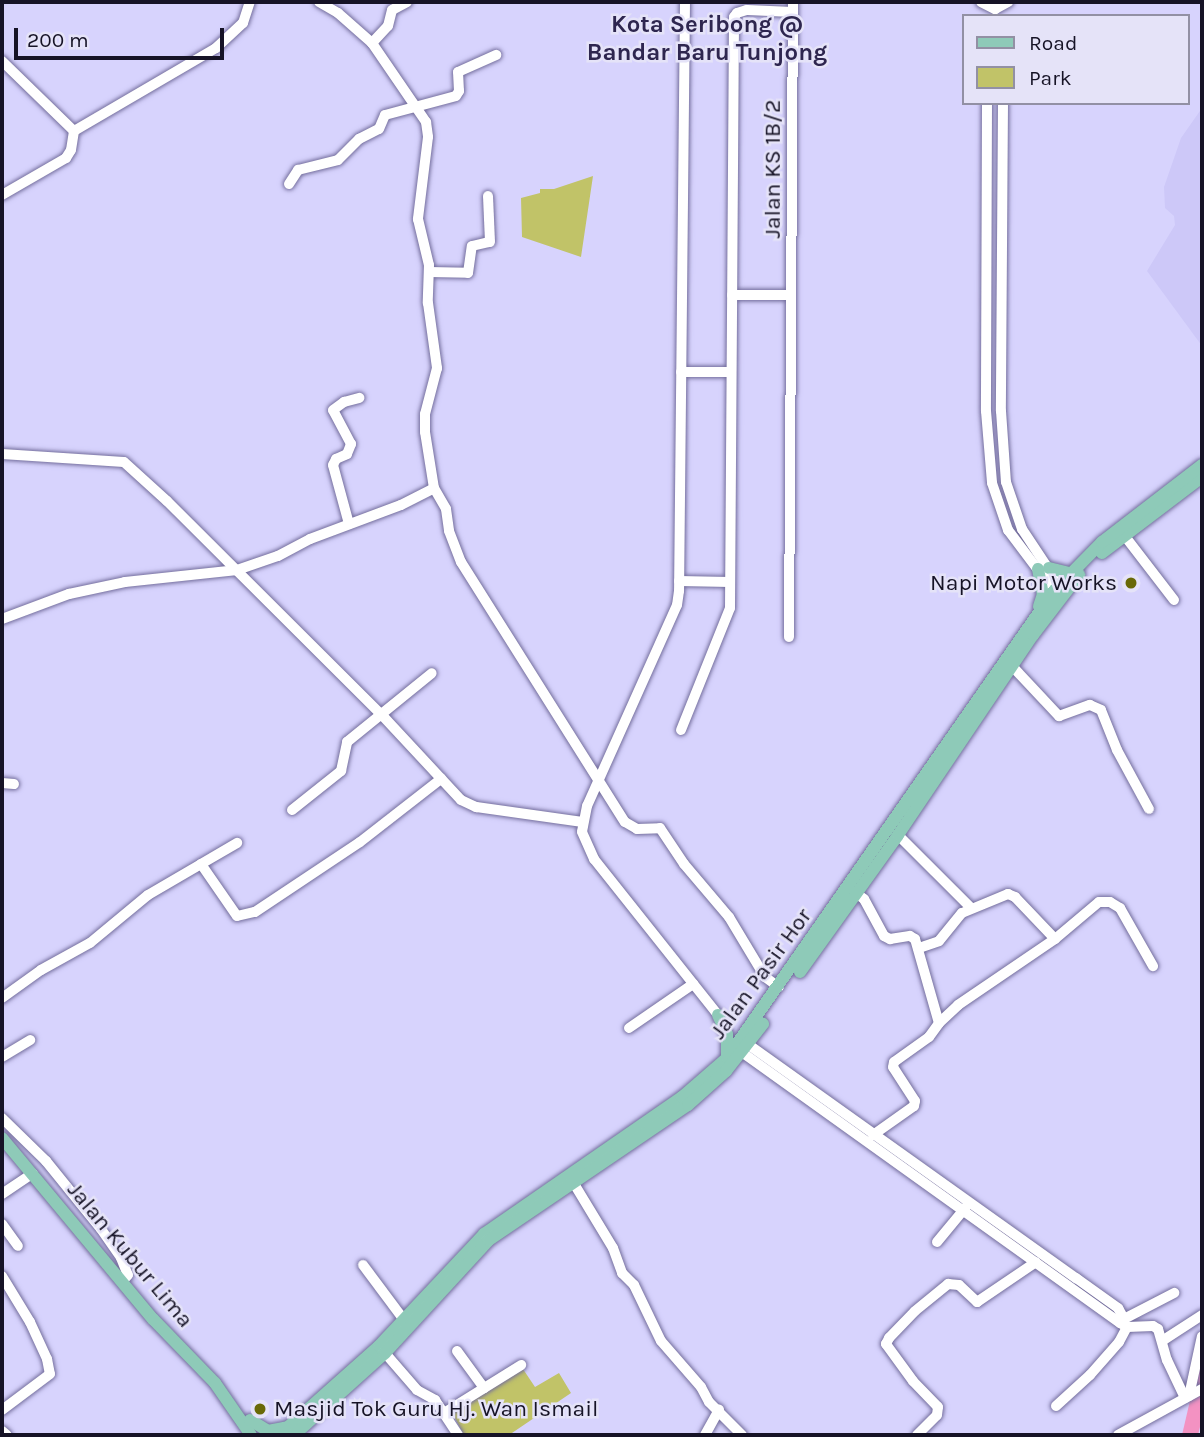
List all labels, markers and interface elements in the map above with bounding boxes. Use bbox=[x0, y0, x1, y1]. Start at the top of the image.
district label: Kota Seribong @ Bandar Baru Tunjong bbox=[587, 11, 827, 67]
scale bar bbox=[18, 14, 228, 58]
legend bbox=[962, 14, 1190, 105]
text: 200 m bbox=[27, 28, 89, 52]
text: Road bbox=[1029, 31, 1077, 55]
text: Park bbox=[1029, 66, 1072, 90]
street label: Jalan KS 1B/2 bbox=[759, 100, 787, 238]
place label: Napi Motor Works bbox=[930, 569, 1117, 597]
marker: Napi Motor Works bbox=[1123, 575, 1139, 591]
street label: Jalan Pasir Hor bbox=[704, 903, 818, 1045]
street label: Jalan Kubur Lima bbox=[61, 1177, 199, 1333]
place label: Masjid Tok Guru Hj. Wan Ismail bbox=[274, 1395, 598, 1423]
marker: Masjid Tok Guru Hj. Wan Ismail bbox=[252, 1401, 268, 1417]

